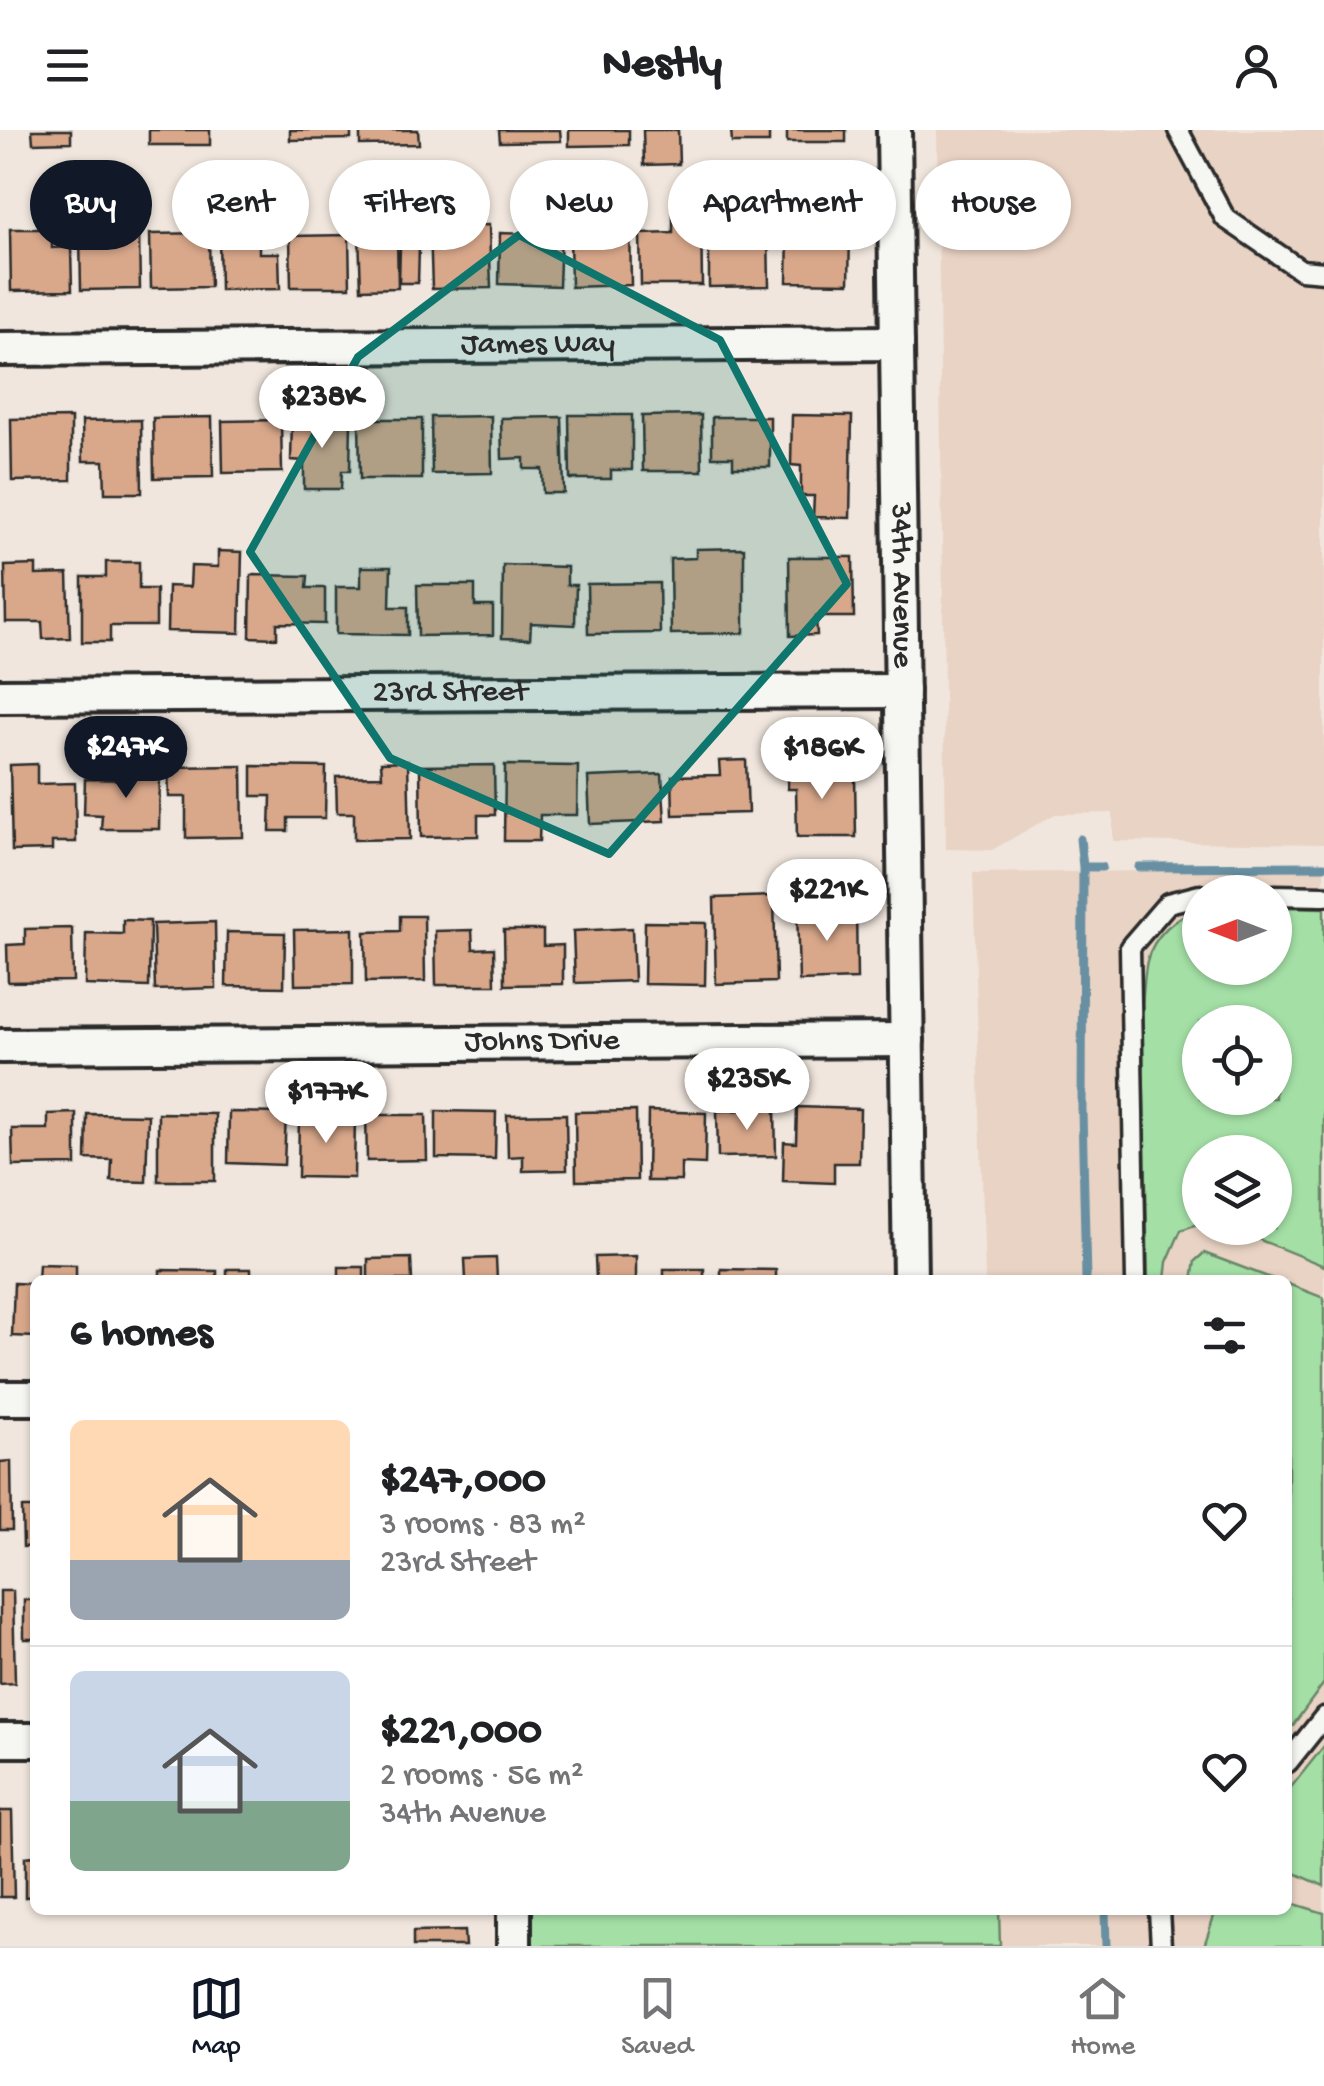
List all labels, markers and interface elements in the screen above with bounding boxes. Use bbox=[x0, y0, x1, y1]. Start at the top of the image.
icon: menu bbox=[40, 38, 95, 93]
icon: person bbox=[1229, 38, 1284, 93]
text: Nestly bbox=[602, 39, 722, 92]
chip: Buy bbox=[30, 160, 152, 250]
chip: Rent bbox=[172, 160, 309, 250]
chip: Filters bbox=[329, 160, 490, 250]
chip: New bbox=[510, 160, 648, 250]
chip: Apartment bbox=[668, 160, 896, 250]
chip: House bbox=[916, 160, 1071, 250]
street label: James Way bbox=[461, 326, 615, 365]
pin: $238K bbox=[252, 366, 392, 451]
text: $238K bbox=[281, 379, 363, 417]
street label: 34th Avenue bbox=[880, 501, 920, 669]
street label: 23rd Street bbox=[372, 674, 531, 713]
pin: $247K bbox=[56, 716, 196, 801]
pin: $186K bbox=[752, 717, 892, 802]
text: $247K bbox=[86, 729, 166, 767]
text: $186K bbox=[783, 730, 861, 768]
pin: $221K bbox=[757, 859, 897, 944]
text: $221K bbox=[789, 872, 865, 910]
north arrow bbox=[1182, 875, 1292, 985]
map controls bbox=[1182, 875, 1292, 1245]
button: locate bbox=[1182, 1005, 1292, 1115]
street label: Johns Drive bbox=[464, 1023, 620, 1062]
pin: $235K bbox=[677, 1048, 817, 1133]
pin: $177K bbox=[256, 1061, 396, 1146]
text: $235K bbox=[706, 1061, 788, 1099]
text: $177K bbox=[287, 1074, 365, 1112]
button: layers bbox=[1182, 1135, 1292, 1245]
icon: filters bbox=[1197, 1308, 1252, 1363]
text: 6 homes bbox=[70, 1311, 213, 1360]
text: $247,000 bbox=[380, 1458, 546, 1507]
icon: home bbox=[150, 1460, 270, 1580]
icon: heart bbox=[1197, 1493, 1252, 1548]
text: 3 rooms · 83 m² bbox=[380, 1507, 586, 1545]
text: 23rd Street bbox=[380, 1545, 535, 1583]
text: $221,000 bbox=[380, 1709, 542, 1758]
icon: home bbox=[150, 1711, 270, 1831]
icon: heart bbox=[1197, 1744, 1252, 1799]
text: 2 rooms · 56 m² bbox=[380, 1758, 584, 1796]
text: 34th Avenue bbox=[380, 1796, 546, 1834]
tab: Map bbox=[189, 1971, 244, 2064]
tab: Saved bbox=[621, 1971, 693, 2064]
tab: Home bbox=[1070, 1971, 1135, 2064]

